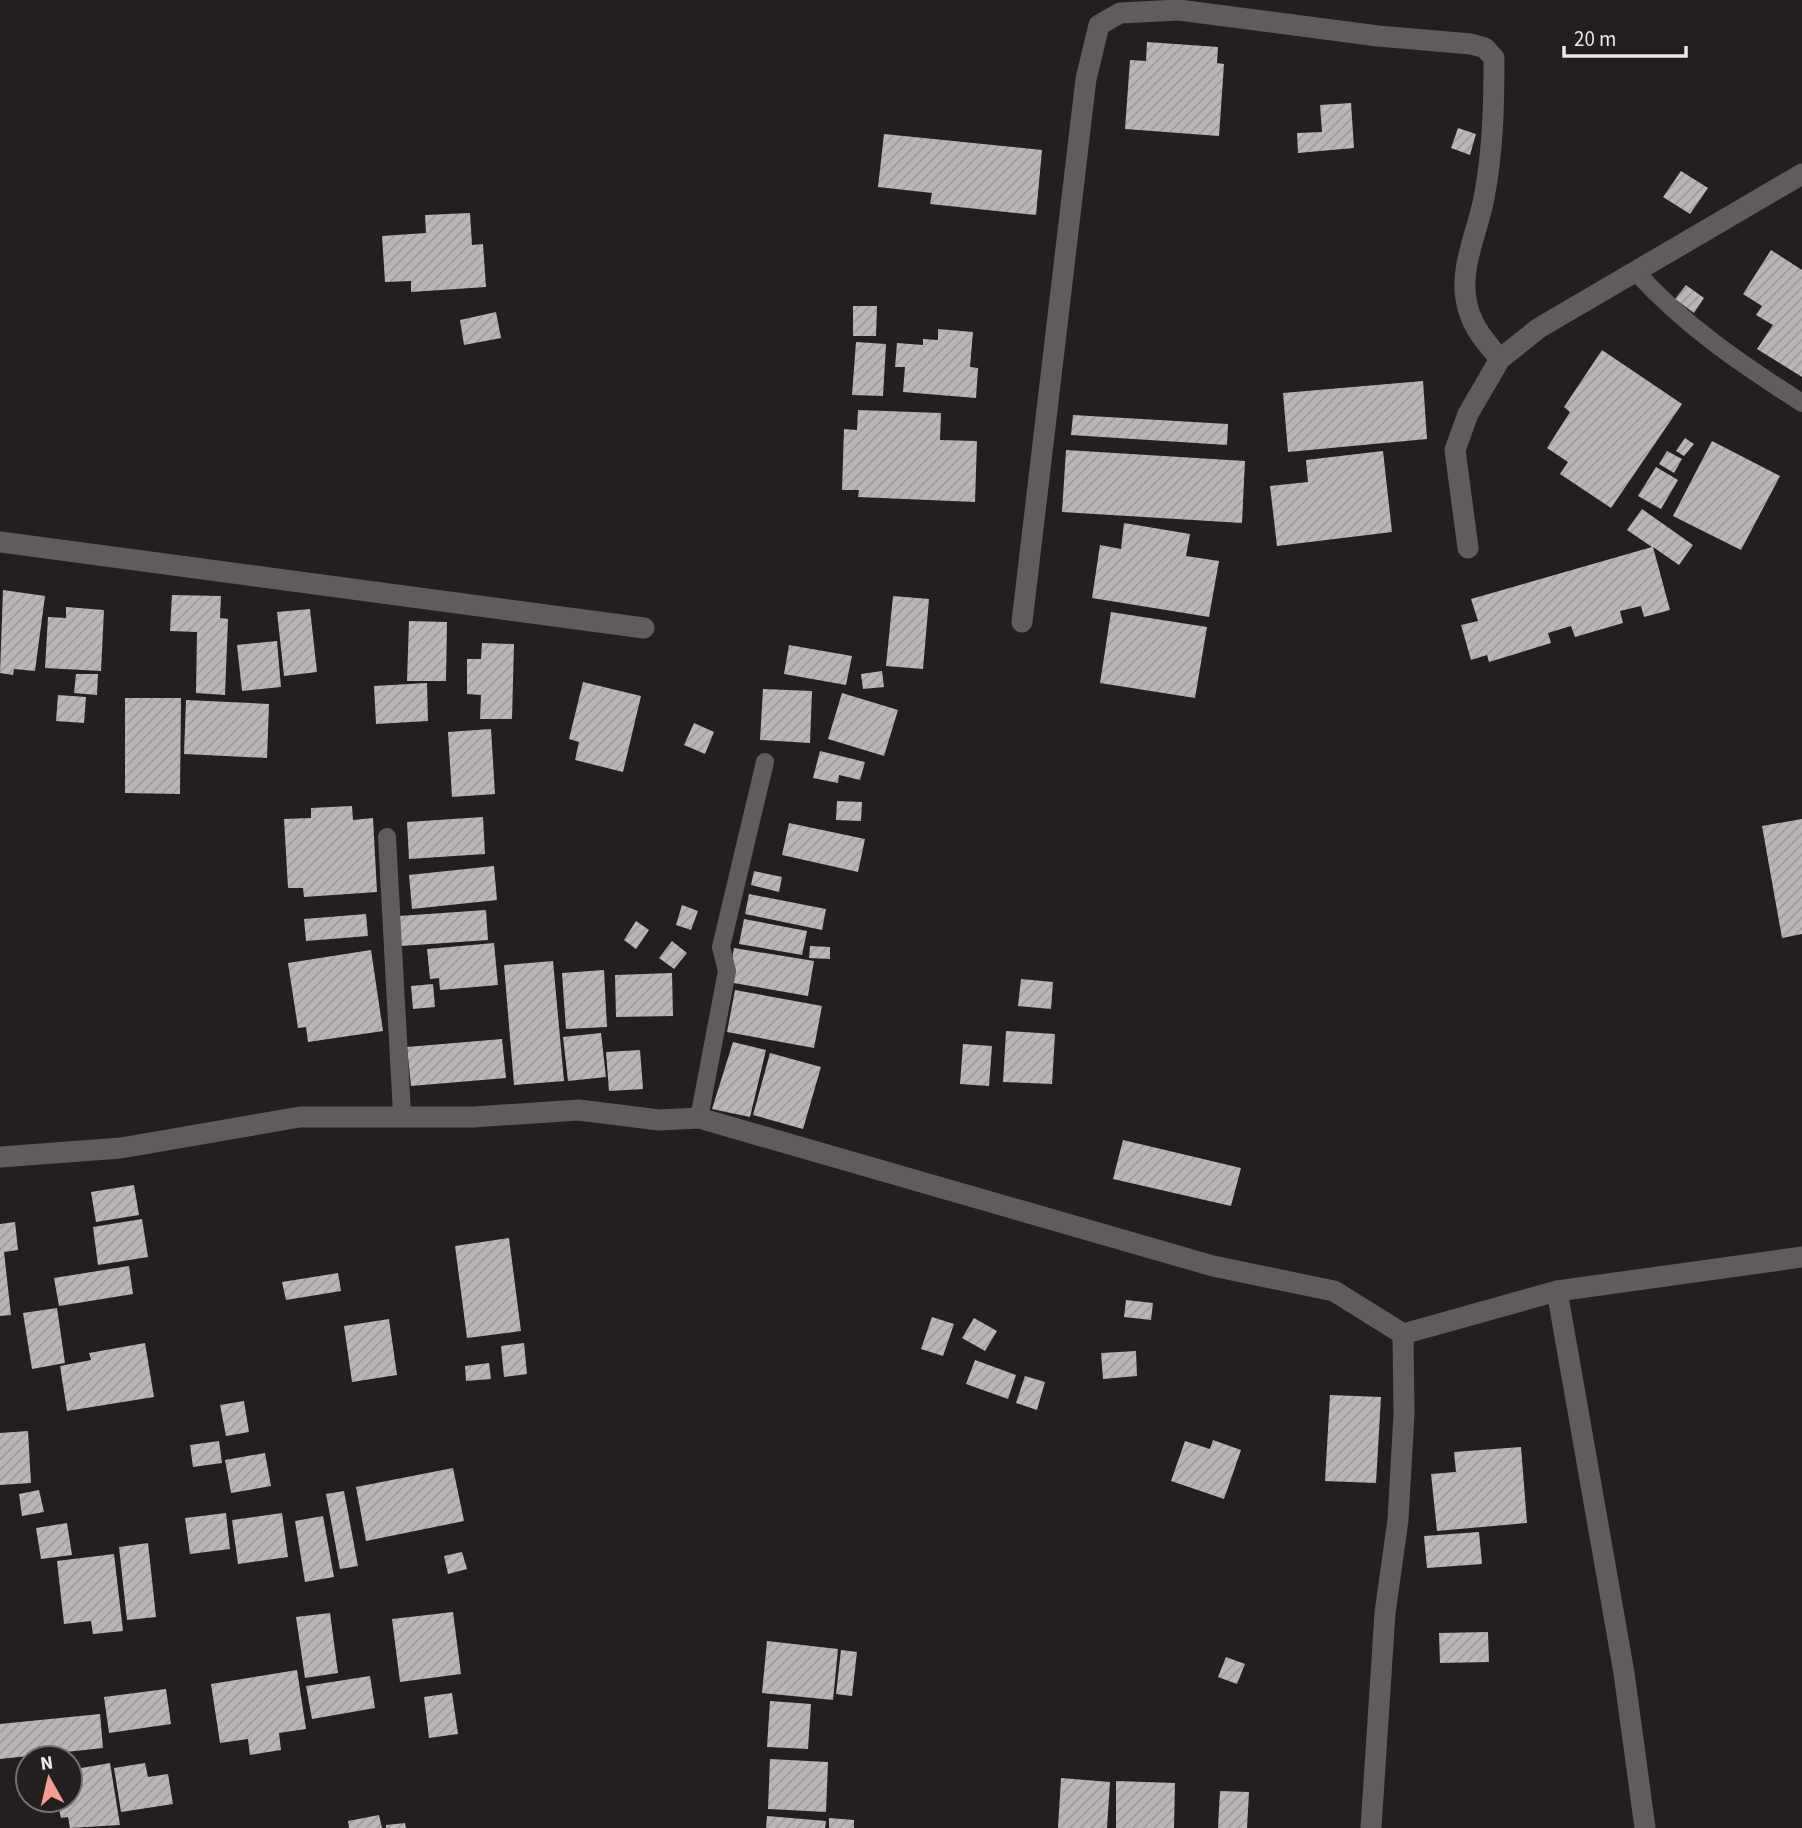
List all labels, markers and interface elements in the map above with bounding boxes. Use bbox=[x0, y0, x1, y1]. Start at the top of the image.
scale bar bbox=[1564, 14, 1686, 58]
text: 20 m bbox=[1574, 24, 1616, 54]
north arrow bbox=[14, 1744, 84, 1814]
text: N bbox=[39, 1749, 55, 1778]

